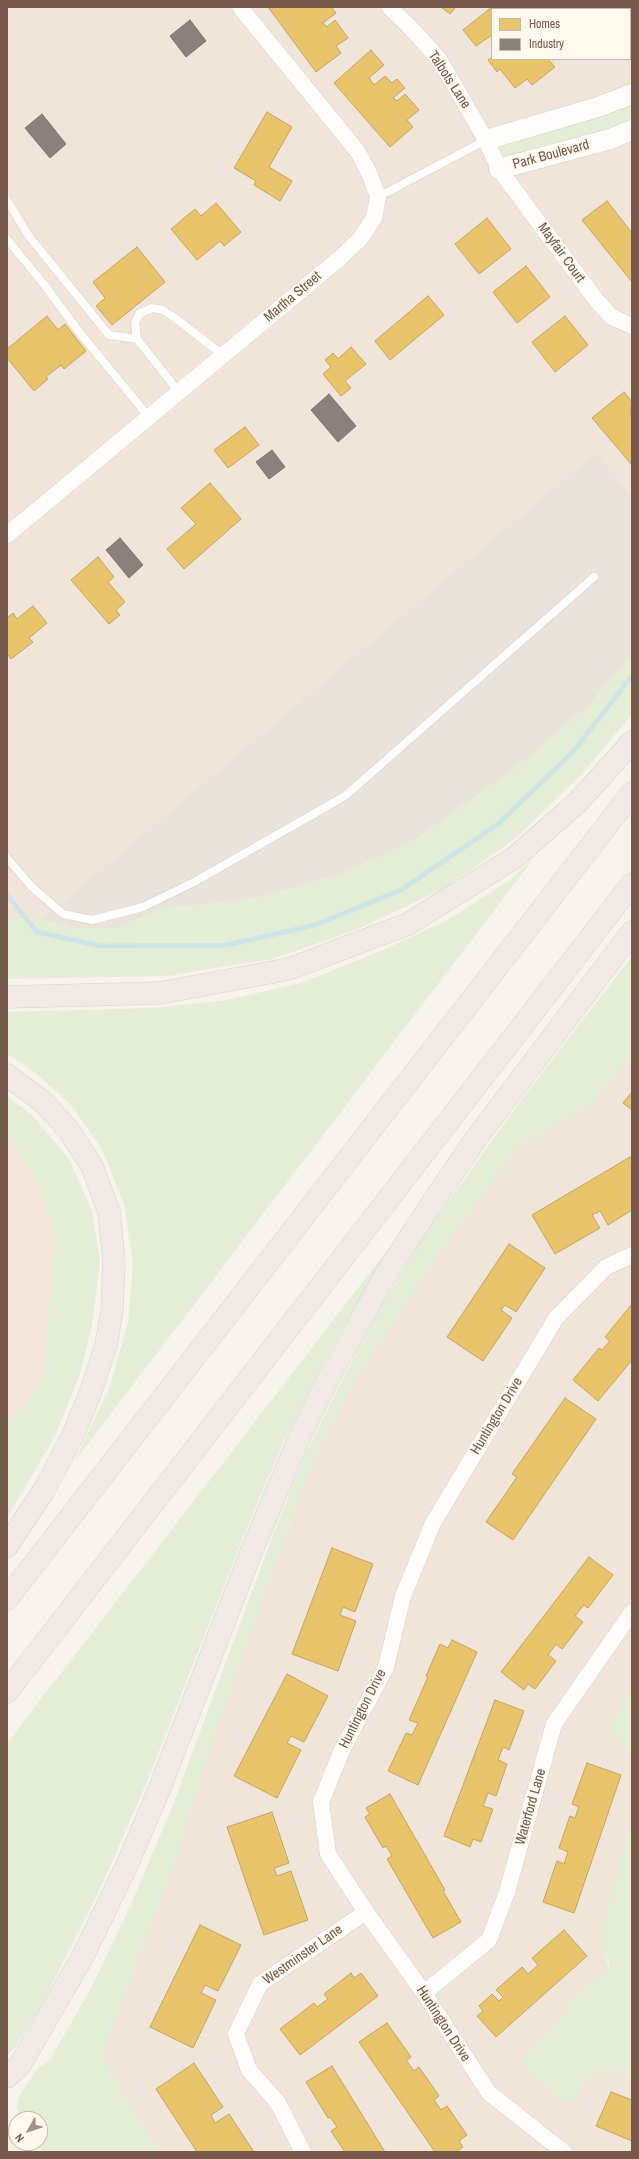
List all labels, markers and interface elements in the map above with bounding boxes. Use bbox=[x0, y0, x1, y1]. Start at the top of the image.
legend bbox=[491, 8, 631, 60]
text: Homes bbox=[529, 16, 560, 32]
text: Industry bbox=[529, 36, 564, 52]
street label: Talbots Lane bbox=[424, 48, 474, 112]
street label: Park Boulevard bbox=[511, 137, 591, 173]
street label: Mayfair Court bbox=[534, 220, 588, 286]
street label: Martha Street bbox=[261, 268, 325, 326]
street label: Huntington Drive bbox=[467, 1374, 527, 1458]
street label: Huntington Drive bbox=[336, 1667, 390, 1751]
street label: Waterford Lane bbox=[512, 1767, 550, 1847]
street label: Westminster Lane bbox=[260, 1921, 346, 1989]
street label: Huntington Drive bbox=[412, 1983, 474, 2065]
north arrow bbox=[8, 2111, 48, 2151]
text: N bbox=[12, 2131, 27, 2145]

